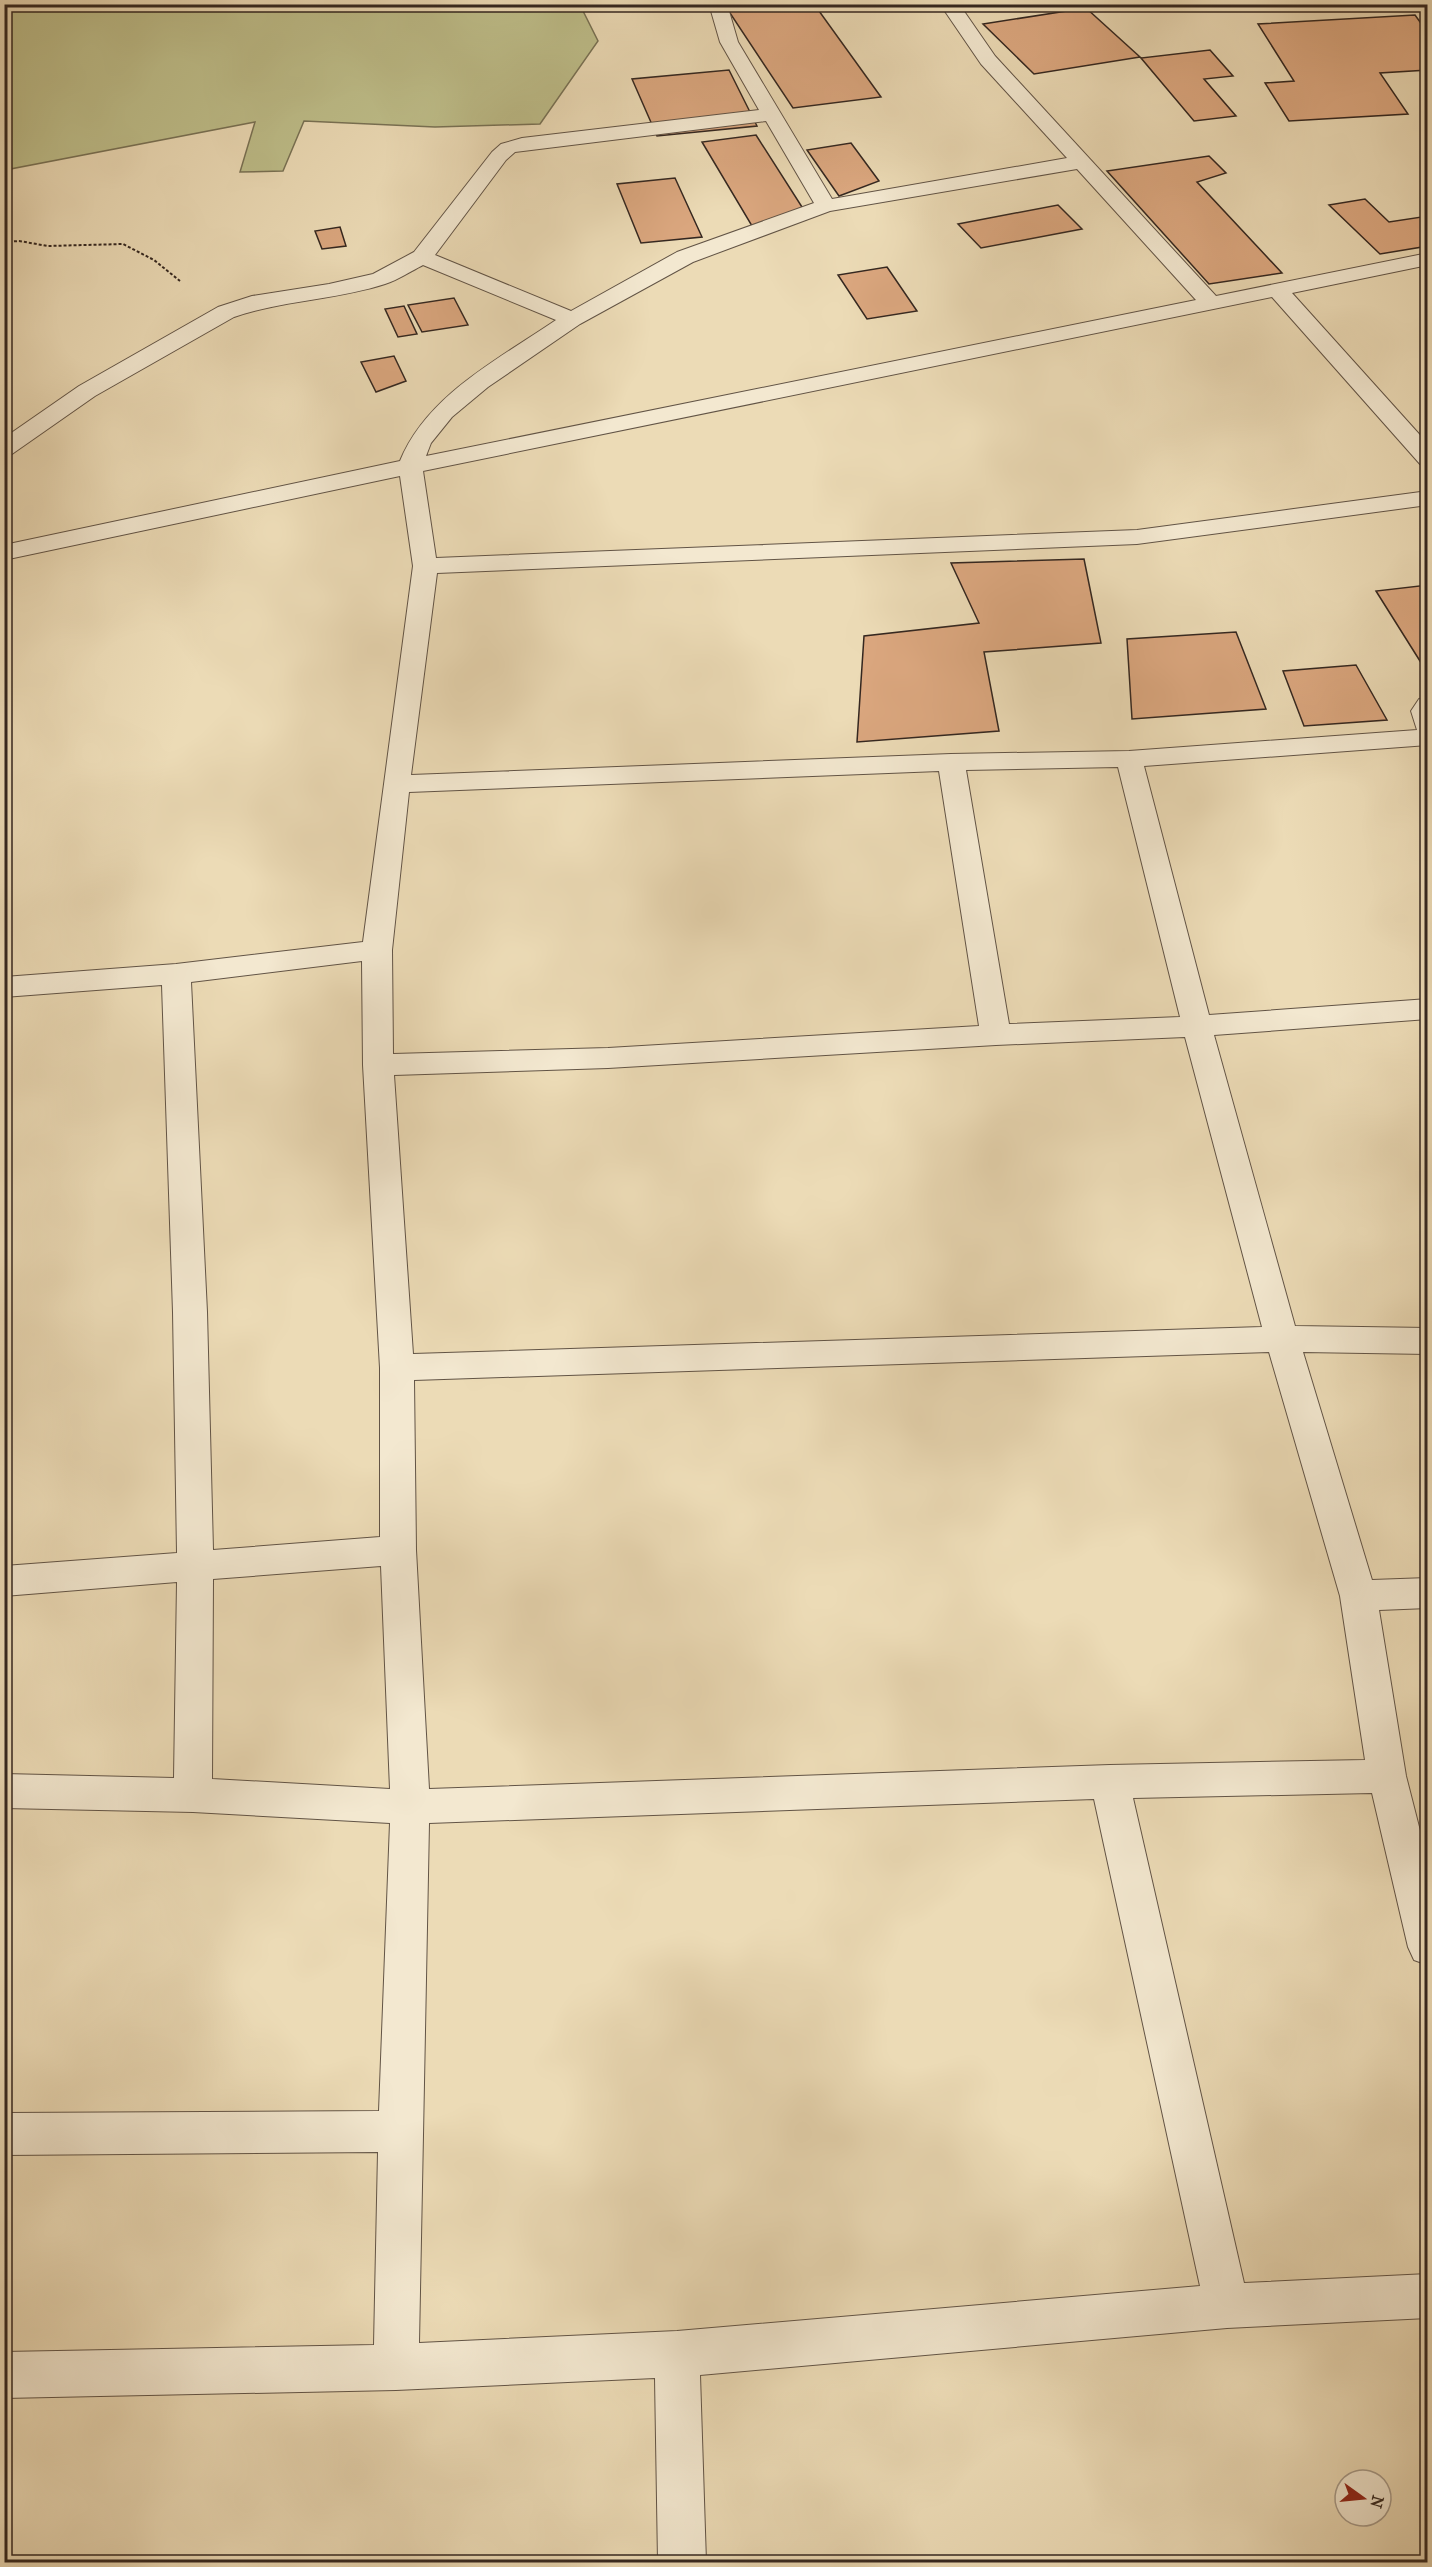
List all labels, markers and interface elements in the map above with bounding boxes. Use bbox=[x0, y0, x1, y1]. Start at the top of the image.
north arrow bbox=[1333, 2468, 1393, 2528]
text: N bbox=[1366, 2493, 1388, 2511]

